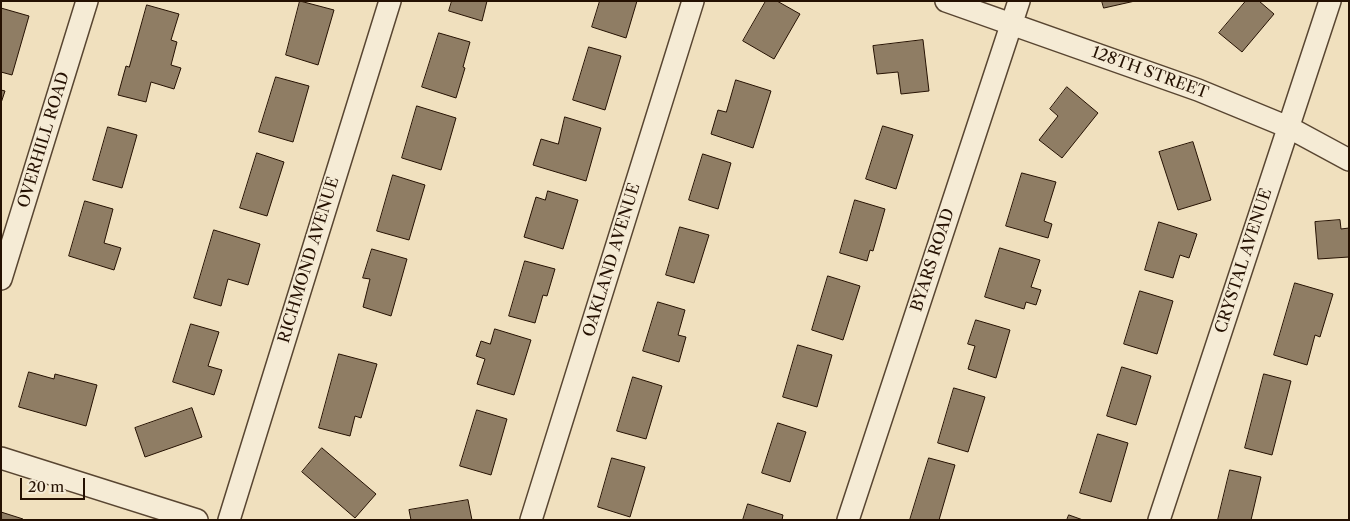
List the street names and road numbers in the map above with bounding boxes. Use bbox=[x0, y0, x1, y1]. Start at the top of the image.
street label: 128TH STREET bbox=[1089, 43, 1211, 103]
street label: OVERHILL ROAD bbox=[14, 70, 74, 210]
street label: RICHMOND AVENUE bbox=[275, 175, 343, 345]
street label: OAKLAND AVENUE bbox=[579, 181, 645, 339]
street label: CRYSTAL AVENUE bbox=[1212, 186, 1276, 336]
street label: BYARS ROAD bbox=[907, 206, 959, 314]

